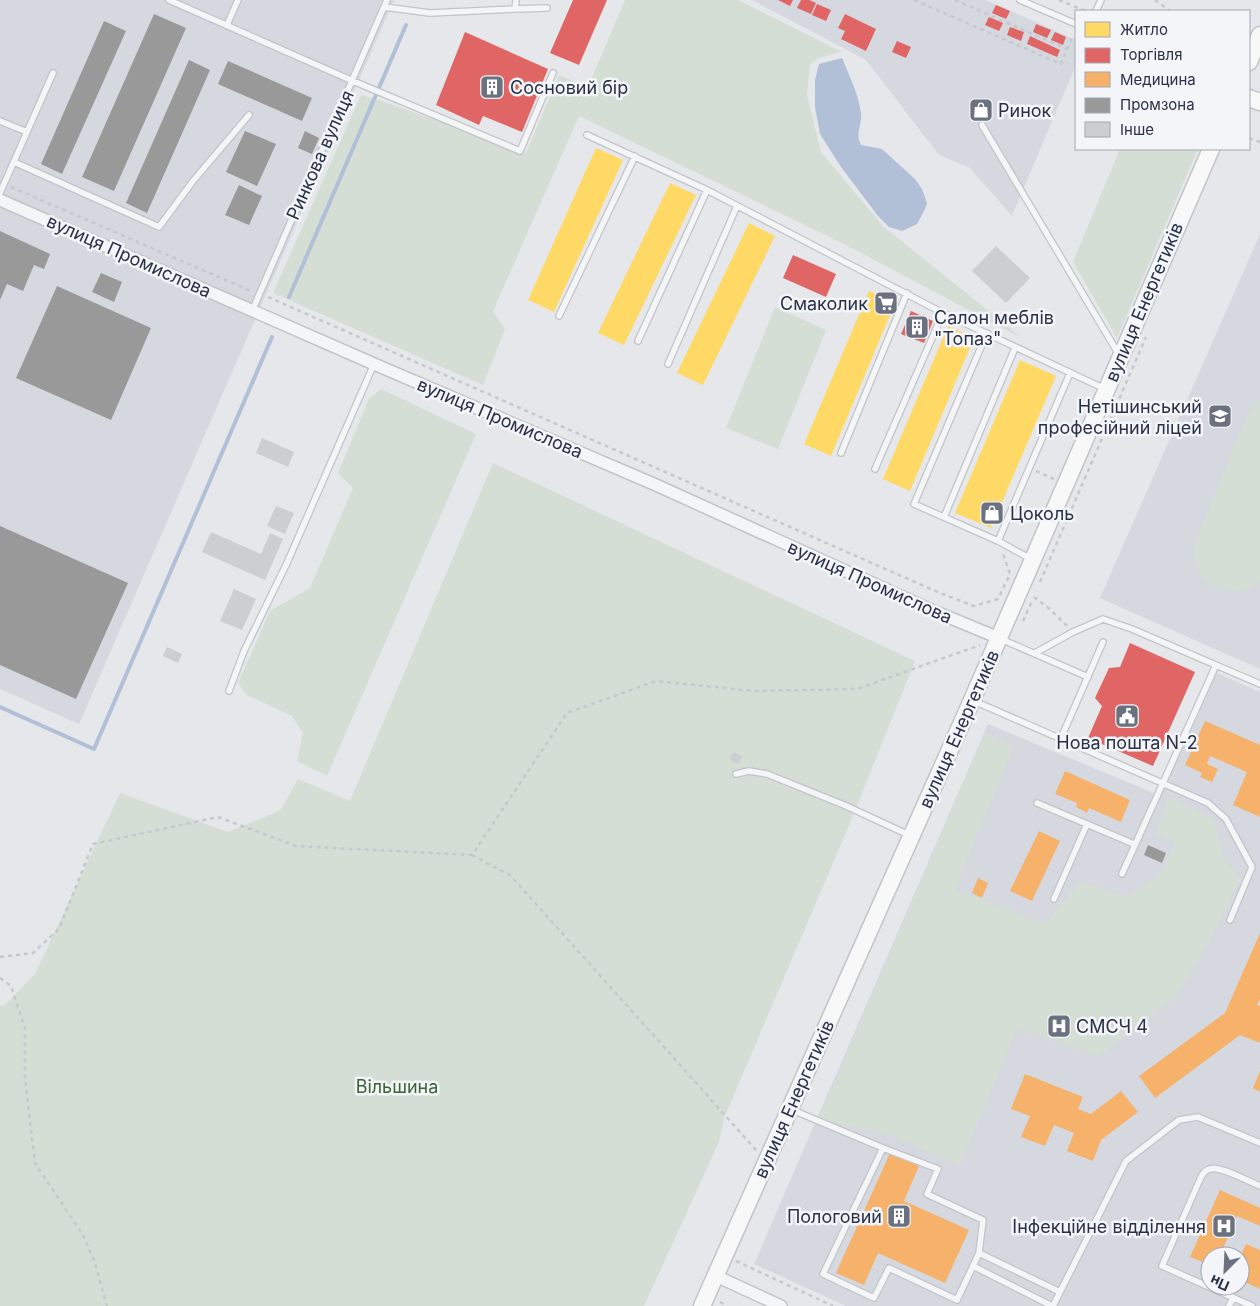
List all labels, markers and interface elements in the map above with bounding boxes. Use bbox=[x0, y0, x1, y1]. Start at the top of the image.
legend bbox=[1075, 10, 1250, 150]
text: Житло bbox=[1120, 20, 1168, 39]
text: Торгівля bbox=[1120, 45, 1183, 64]
text: Медицина bbox=[1120, 70, 1196, 89]
building icon: Сосновий бір bbox=[479, 74, 505, 100]
place label: Сосновий бір bbox=[510, 77, 628, 98]
street label: Ринкова вулиця bbox=[282, 87, 358, 223]
text: Промзона bbox=[1120, 95, 1195, 114]
shop icon: Ринок bbox=[968, 97, 994, 123]
place label: Ринок bbox=[998, 100, 1052, 121]
text: Інше bbox=[1120, 120, 1154, 139]
street label: вулиця Промислова bbox=[44, 210, 214, 302]
street label: вулиця Енергетиків bbox=[1101, 219, 1187, 385]
supermarket icon: Смаколик bbox=[873, 290, 899, 316]
place label: Смаколик bbox=[780, 293, 868, 314]
place label: Салон меблів "Топаз" bbox=[934, 307, 1054, 349]
building icon: Салон меблів "Топаз" bbox=[904, 314, 930, 340]
street label: вулиця Промислова bbox=[414, 374, 586, 462]
place label: Нетішинський професійний ліцей bbox=[1038, 396, 1202, 438]
school or university icon: Нетішинський професійний ліцей bbox=[1207, 403, 1233, 429]
shop icon: Цоколь bbox=[979, 500, 1005, 526]
place label: Цоколь bbox=[1010, 503, 1074, 524]
street label: вулиця Промислова bbox=[785, 536, 955, 628]
street label: вулиця Енергетиків bbox=[915, 647, 1003, 811]
public building icon: Нова пошта N-2 bbox=[1114, 703, 1140, 729]
place label: Нова пошта N-2 bbox=[1056, 732, 1198, 753]
hospital icon: СМСЧ 4 bbox=[1046, 1013, 1072, 1039]
place label: СМСЧ 4 bbox=[1076, 1016, 1148, 1037]
street label: вулиця Енергетиків bbox=[750, 1017, 838, 1181]
park label: Вільшина bbox=[356, 1076, 438, 1097]
building icon: Пологовий bbox=[886, 1203, 912, 1229]
place label: Пологовий bbox=[787, 1206, 882, 1227]
hospital icon: Інфекційне відділення bbox=[1211, 1213, 1237, 1239]
place label: Інфекційне відділення bbox=[1012, 1216, 1206, 1237]
north arrow bbox=[1200, 1246, 1250, 1296]
text: Пн bbox=[1207, 1272, 1232, 1295]

